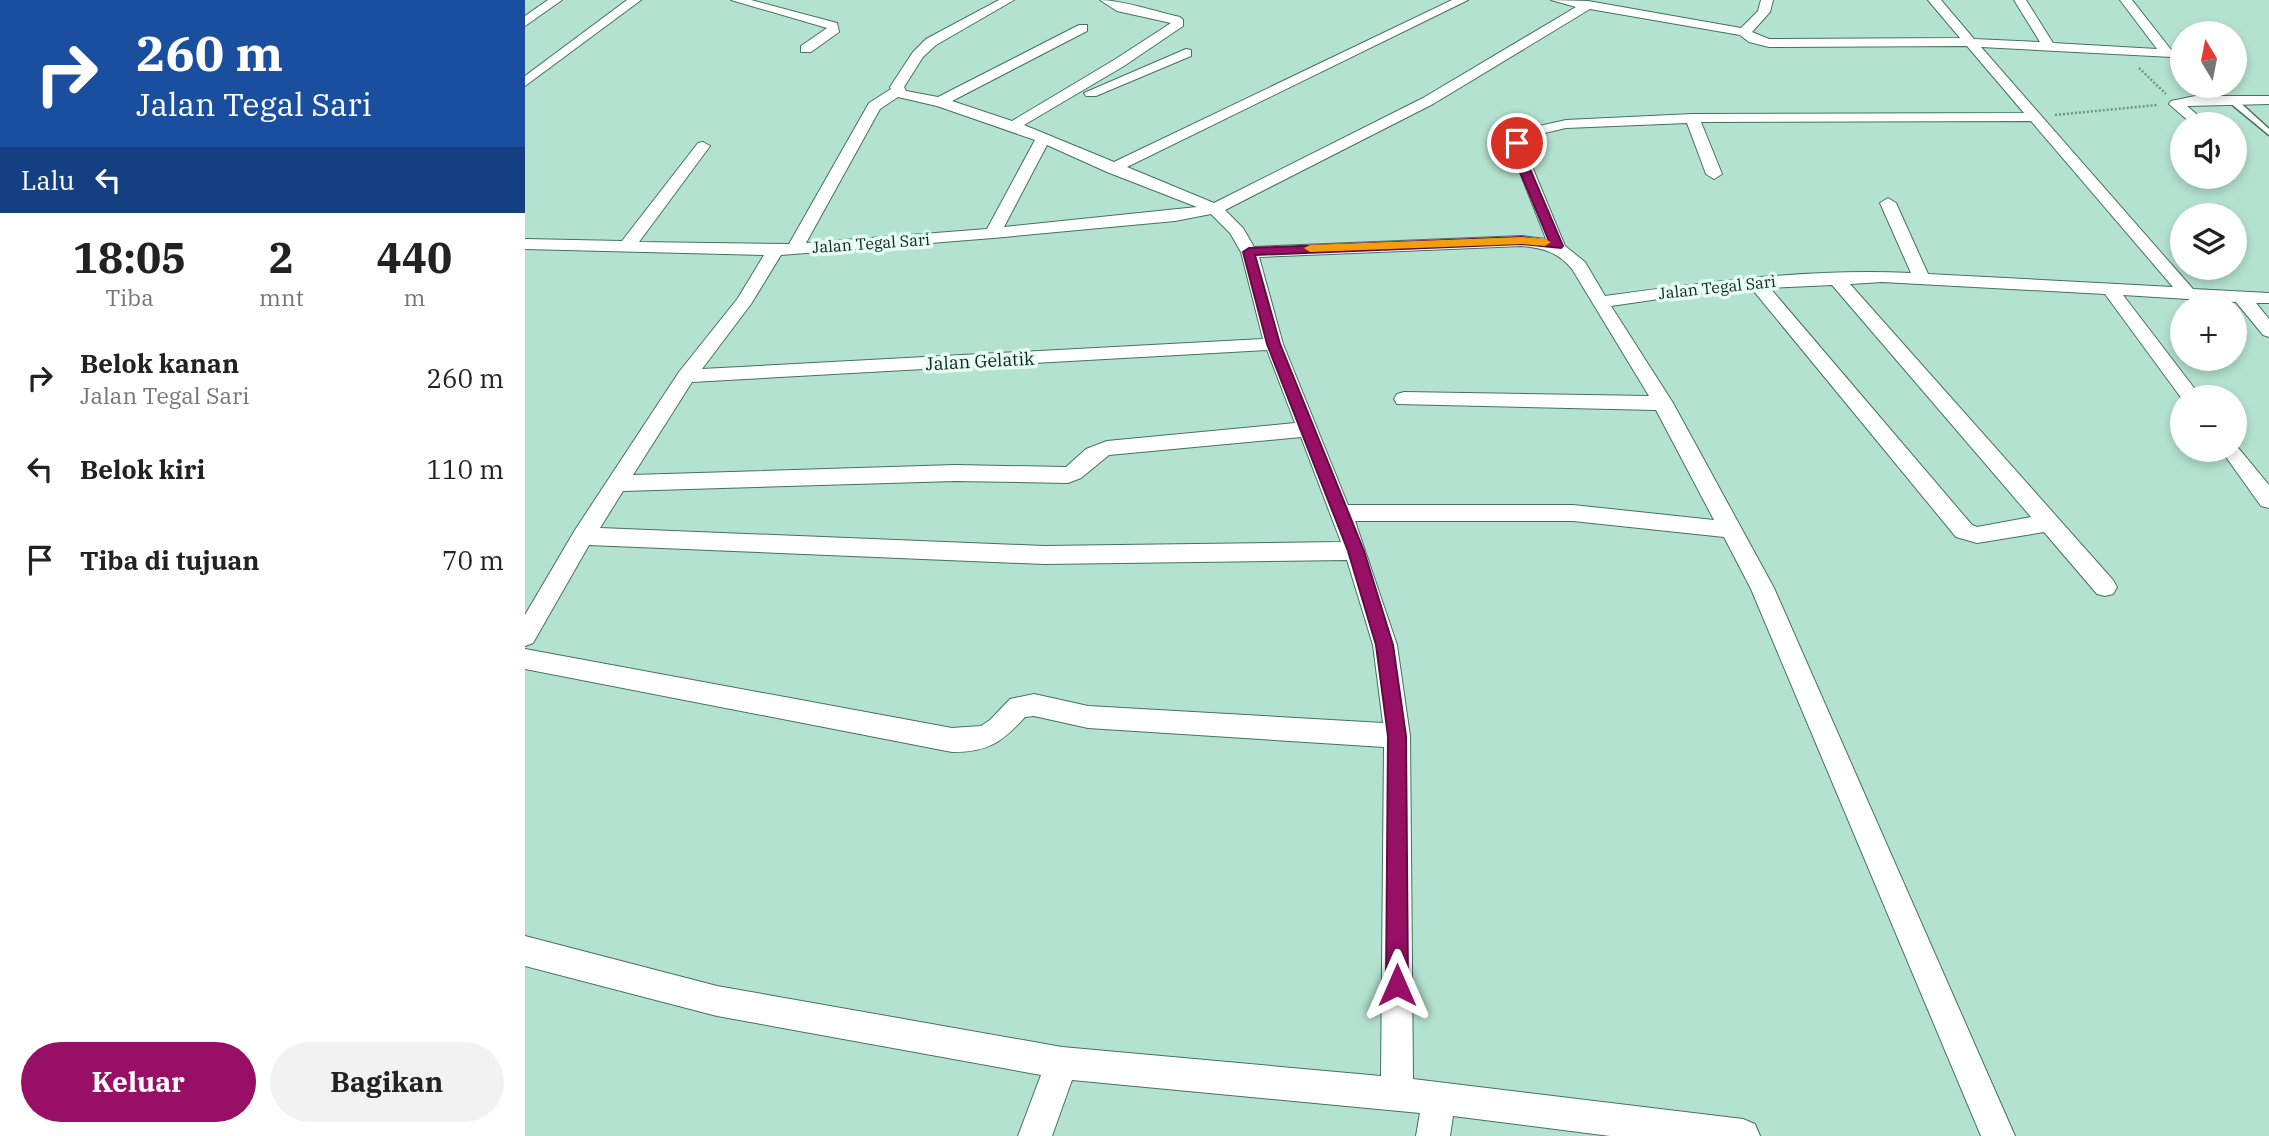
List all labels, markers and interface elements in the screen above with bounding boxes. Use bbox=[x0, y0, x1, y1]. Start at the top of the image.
text: 260 m bbox=[136, 21, 283, 84]
north arrow bbox=[2170, 21, 2247, 98]
map controls bbox=[2170, 21, 2247, 462]
icon: right bbox=[21, 28, 112, 119]
text: Jalan Tegal Sari bbox=[136, 83, 372, 125]
button: sound bbox=[2170, 112, 2247, 189]
pin bbox=[1487, 113, 1547, 173]
icon: arrive bbox=[1498, 124, 1536, 162]
icon: left bbox=[89, 161, 127, 199]
text: Lalu bbox=[21, 163, 75, 197]
button: layers bbox=[2170, 203, 2247, 280]
street label: Jalan Tegal Sari bbox=[811, 229, 931, 257]
text: 18:05 bbox=[73, 230, 186, 285]
text: 2 bbox=[269, 230, 294, 285]
text: 440 bbox=[377, 230, 452, 285]
street label: Jalan Tegal Sari bbox=[1657, 271, 1777, 303]
text: Tiba bbox=[105, 282, 154, 312]
text: mnt bbox=[259, 282, 304, 312]
text: m bbox=[403, 282, 425, 312]
button: + bbox=[2170, 294, 2247, 371]
text: Belok kanan bbox=[80, 346, 239, 380]
street label: Jalan Gelatik bbox=[925, 347, 1036, 375]
icon: right bbox=[21, 359, 59, 397]
text: 260 m bbox=[426, 361, 504, 395]
text: Jalan Tegal Sari bbox=[80, 380, 250, 410]
button: − bbox=[2170, 385, 2247, 462]
icon: left bbox=[21, 450, 59, 488]
text: Belok kiri bbox=[80, 452, 205, 486]
text: 110 m bbox=[426, 452, 504, 486]
icon: arrive bbox=[21, 541, 59, 579]
text: Tiba di tujuan bbox=[80, 543, 260, 577]
text: 70 m bbox=[442, 543, 504, 577]
position arrow bbox=[1360, 948, 1434, 1022]
button: Keluar bbox=[21, 1042, 256, 1122]
button: Bagikan bbox=[270, 1042, 504, 1122]

